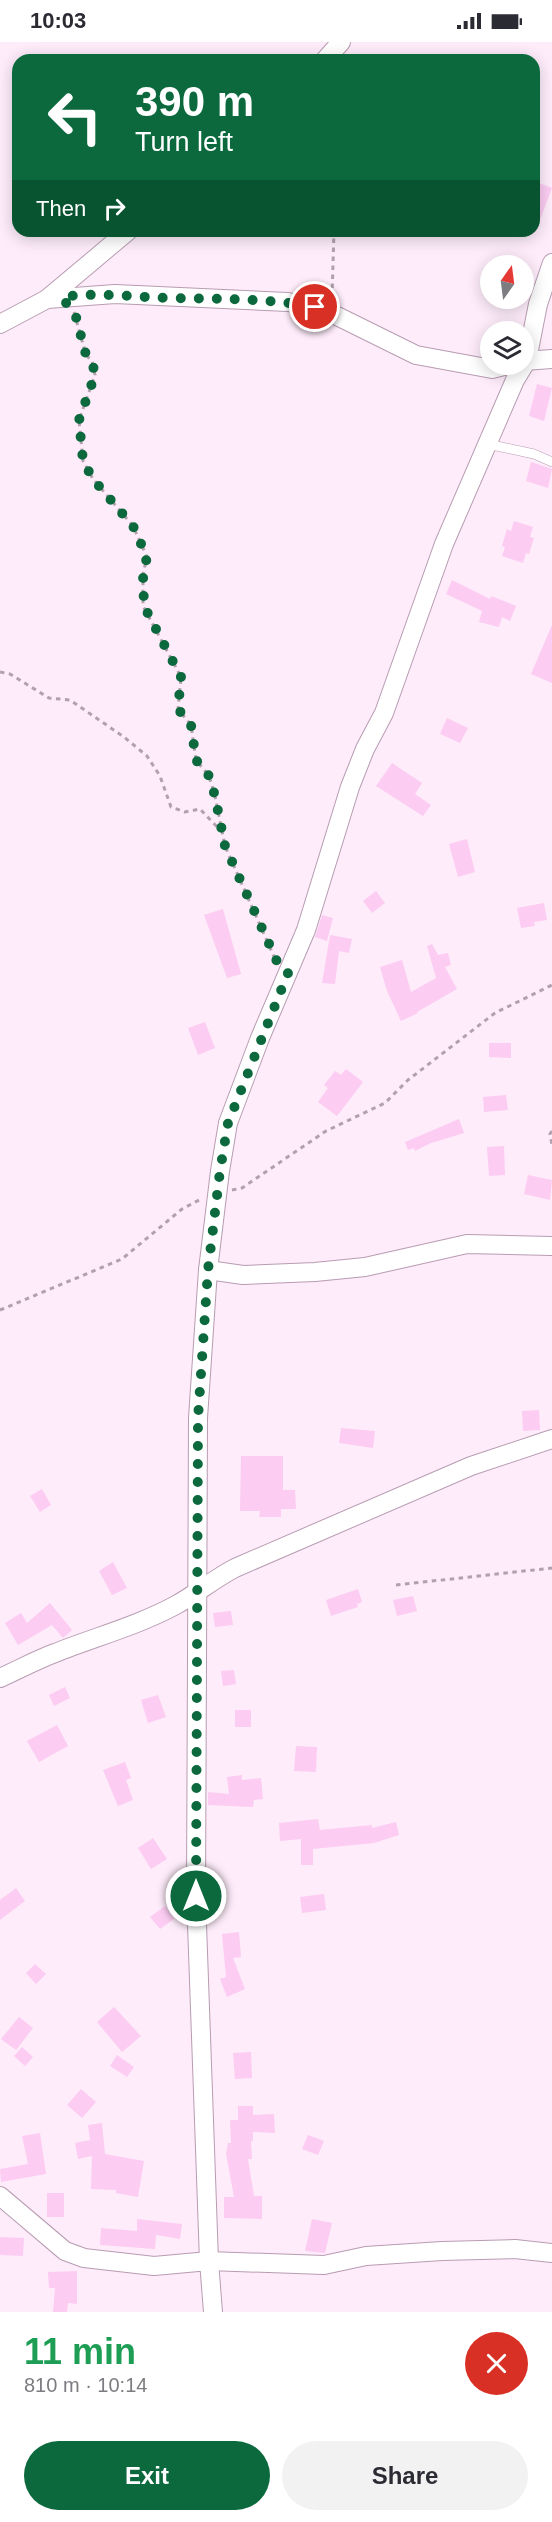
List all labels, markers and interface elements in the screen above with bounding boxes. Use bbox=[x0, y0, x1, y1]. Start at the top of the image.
text: 10:03 bbox=[30, 8, 86, 33]
icon: left bbox=[36, 78, 114, 156]
text: 390 m bbox=[135, 78, 254, 125]
text: Turn left bbox=[135, 127, 233, 157]
icon: right bbox=[98, 192, 131, 225]
text: Then bbox=[36, 196, 86, 221]
north arrow bbox=[480, 255, 534, 309]
map controls bbox=[480, 255, 534, 375]
pin bbox=[289, 281, 340, 332]
icon: arrive bbox=[298, 290, 331, 323]
button: layers bbox=[480, 321, 534, 375]
position arrow bbox=[164, 1864, 228, 1928]
text: 11 min bbox=[24, 2331, 136, 2372]
button: close bbox=[465, 2332, 528, 2395]
text: 810 m · 10:14 bbox=[24, 2374, 147, 2396]
button: Exit bbox=[24, 2441, 270, 2510]
button: Share bbox=[282, 2441, 528, 2510]

